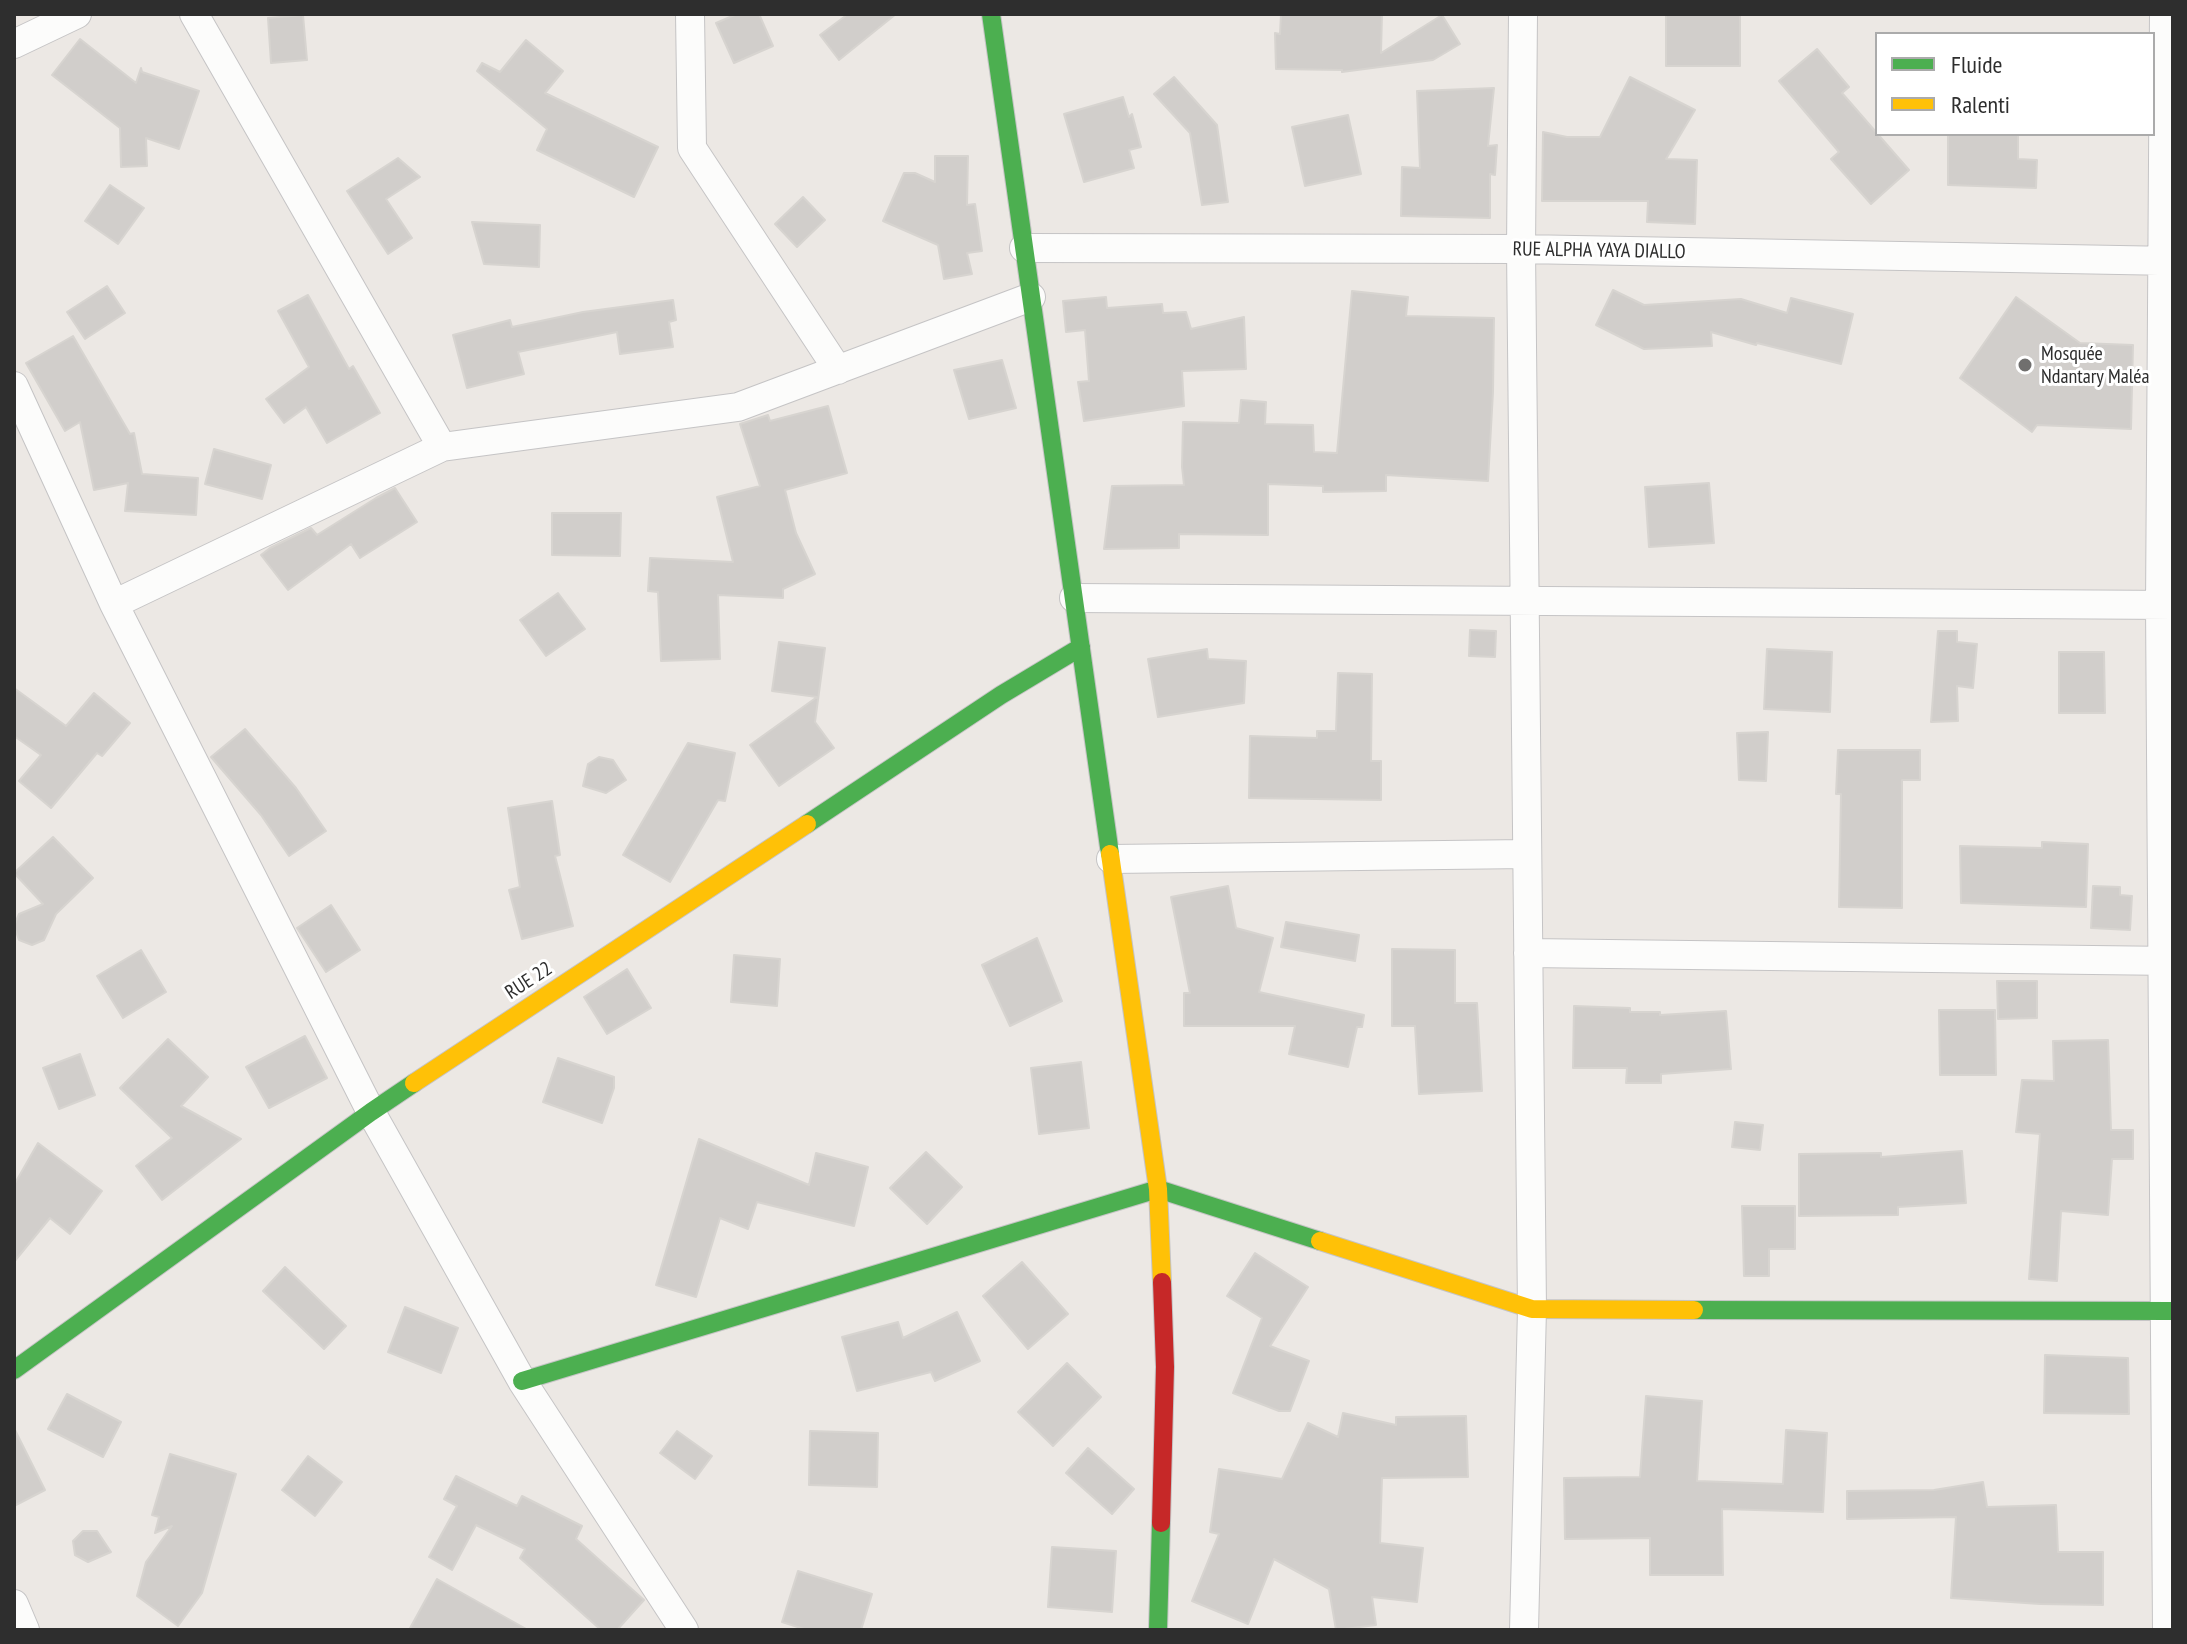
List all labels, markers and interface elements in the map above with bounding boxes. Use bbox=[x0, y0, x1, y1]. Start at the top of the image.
legend bbox=[1875, 32, 2155, 136]
text: Fluide bbox=[1951, 49, 2002, 80]
text: Ralenti bbox=[1951, 89, 2010, 120]
street label: RUE ALPHA YAYA DIALLO bbox=[1512, 237, 1686, 265]
place label: Mosquée Ndantary Maléa bbox=[2041, 342, 2150, 389]
marker: Mosquée Ndantary Maléa bbox=[2016, 356, 2034, 374]
street label: RUE 22 bbox=[501, 957, 557, 1005]

